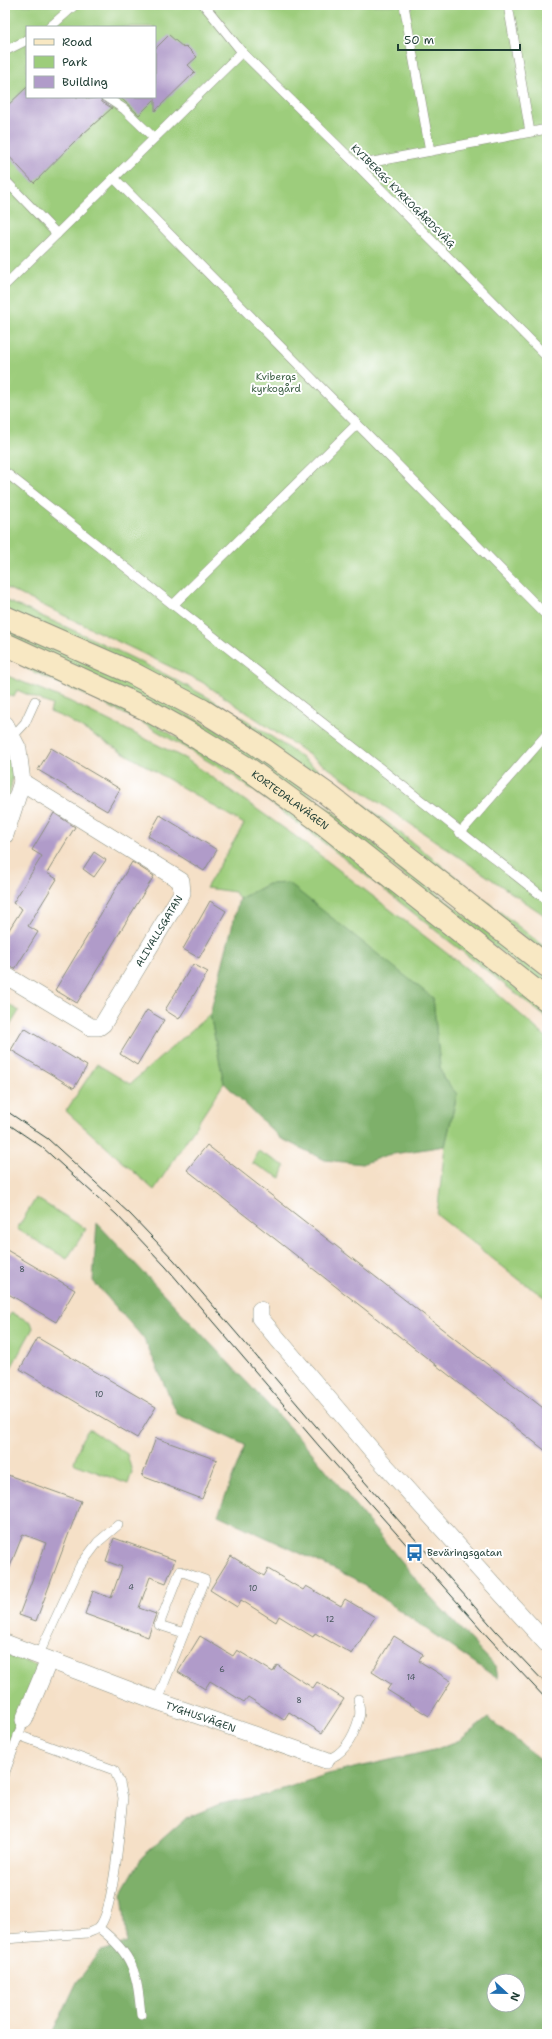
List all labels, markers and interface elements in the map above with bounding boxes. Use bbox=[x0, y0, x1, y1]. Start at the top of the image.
legend bbox=[26, 26, 156, 98]
scale bar bbox=[398, 26, 520, 52]
text: 50 m bbox=[404, 32, 434, 48]
text: Road bbox=[62, 34, 93, 50]
text: Park bbox=[62, 54, 88, 70]
text: Building bbox=[62, 74, 108, 90]
street label: KVIBERGS KYRKOGÅRDSVÄG bbox=[348, 141, 458, 251]
park label: Kvibergs kyrkogård bbox=[251, 370, 301, 395]
street label: KORTEDALAVÄGEN bbox=[249, 767, 332, 832]
street label: ALIVALLSGATAN bbox=[132, 893, 186, 969]
house number: 8 bbox=[19, 1264, 25, 1275]
house number: 10 bbox=[95, 1389, 103, 1400]
bus stop icon: Beväringsgatan bbox=[404, 1542, 424, 1562]
place label: Beväringsgatan bbox=[427, 1546, 502, 1559]
house number: 4 bbox=[128, 1582, 134, 1593]
house number: 10 bbox=[249, 1583, 257, 1594]
house number: 12 bbox=[326, 1614, 335, 1625]
house number: 6 bbox=[219, 1664, 225, 1675]
house number: 14 bbox=[407, 1672, 416, 1683]
house number: 8 bbox=[296, 1695, 302, 1706]
street label: TYGHUSVÄGEN bbox=[164, 1698, 238, 1735]
north arrow bbox=[486, 1973, 526, 2013]
text: N bbox=[506, 1990, 523, 2004]

